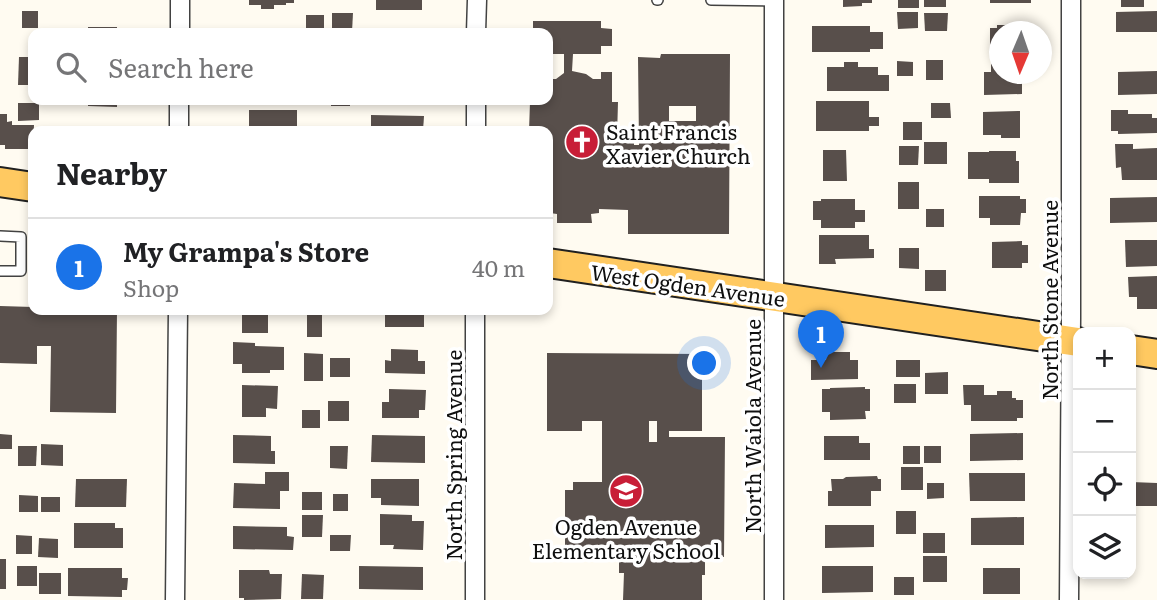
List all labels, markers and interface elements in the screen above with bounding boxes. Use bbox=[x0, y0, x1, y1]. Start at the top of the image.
north arrow bbox=[989, 21, 1052, 84]
search box bbox=[28, 28, 553, 105]
text: Search here bbox=[108, 47, 254, 86]
icon: search bbox=[52, 48, 90, 86]
place label: Saint Francis Xavier Church bbox=[606, 115, 751, 170]
church icon: Saint Francis Xavier Church bbox=[563, 123, 601, 161]
text: Nearby bbox=[56, 150, 167, 194]
street label: North Stone Avenue bbox=[1033, 200, 1064, 400]
text: My Grampa's Store bbox=[123, 231, 369, 270]
text: 1 bbox=[74, 250, 84, 284]
text: 40 m bbox=[472, 250, 525, 284]
street label: West Ogden Avenue bbox=[589, 255, 787, 313]
text: Shop bbox=[123, 270, 179, 304]
pin: 1 bbox=[798, 310, 844, 368]
street label: North Waiola Avenue bbox=[736, 319, 767, 533]
map controls bbox=[1073, 327, 1136, 579]
button: + bbox=[1073, 327, 1136, 390]
your location bbox=[687, 346, 721, 380]
street label: North Spring Avenue bbox=[437, 349, 468, 560]
button: − bbox=[1073, 390, 1136, 453]
button: locate bbox=[1073, 453, 1136, 516]
school or university icon: Ogden Avenue Elementary School bbox=[607, 472, 645, 510]
place label: Ogden Avenue Elementary School bbox=[532, 510, 720, 565]
button: layers bbox=[1073, 516, 1136, 579]

